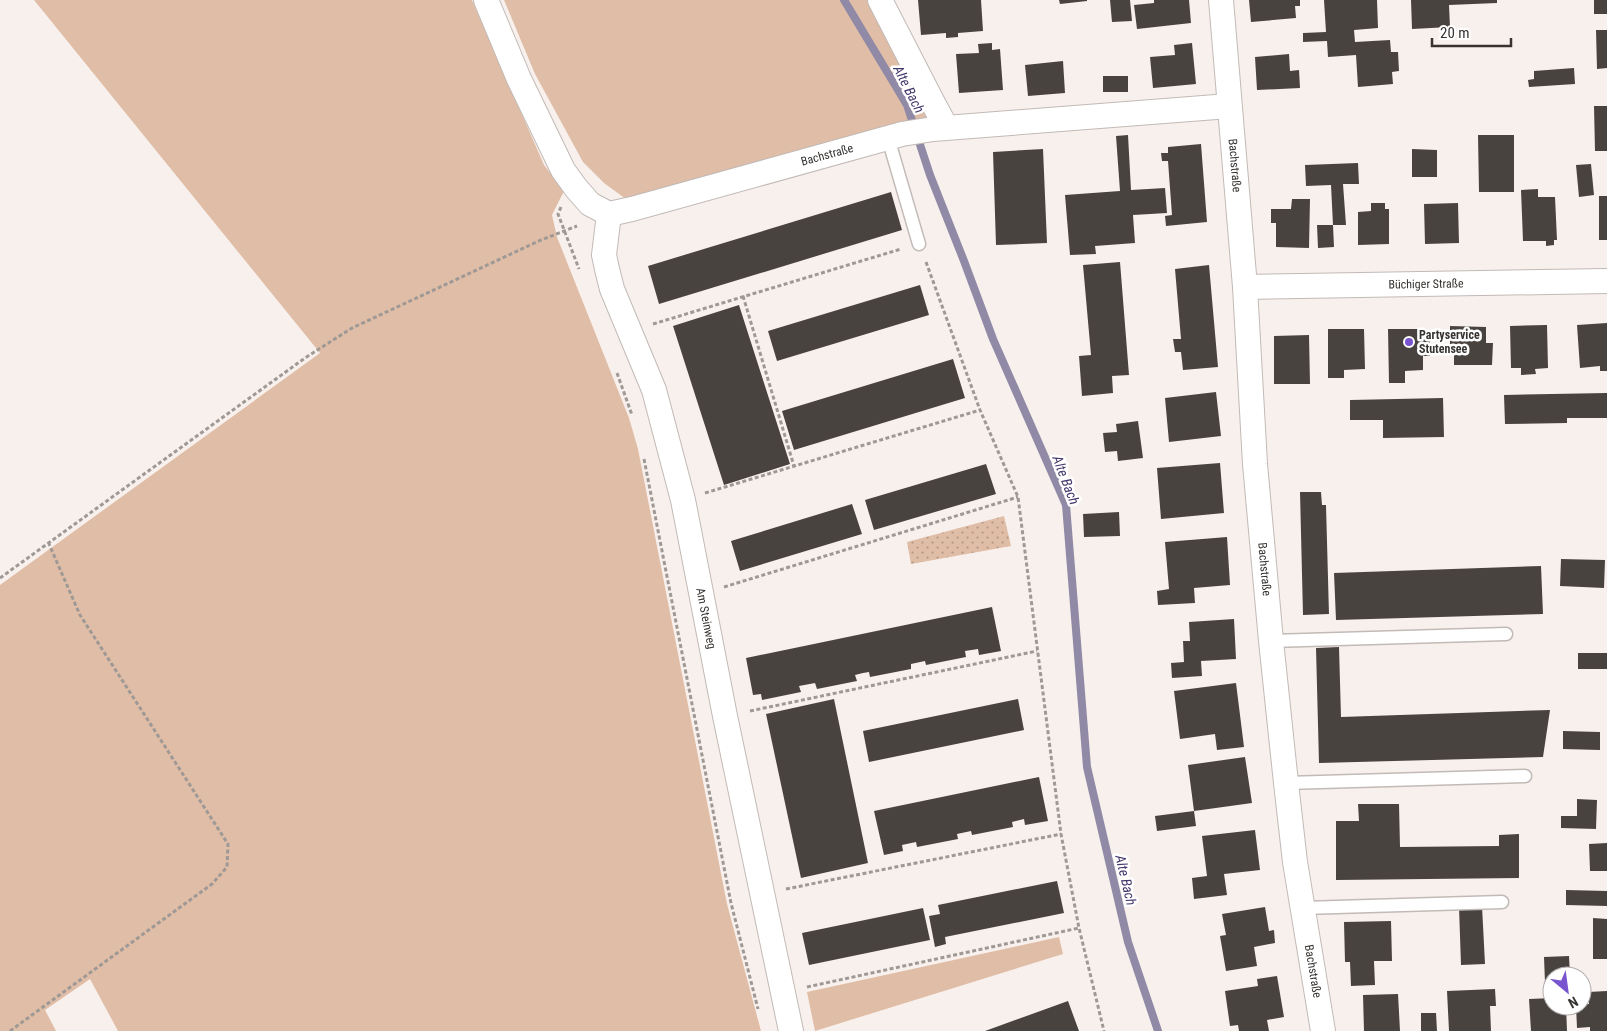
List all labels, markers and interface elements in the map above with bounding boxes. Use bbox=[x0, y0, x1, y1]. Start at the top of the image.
scale bar bbox=[1432, 15, 1511, 47]
text: 20 m bbox=[1440, 24, 1470, 42]
water label: Alte Bach bbox=[890, 62, 928, 115]
street label: Bachstraße bbox=[1226, 138, 1244, 193]
street label: Bachstraße bbox=[799, 141, 855, 169]
street label: Büchiger Straße bbox=[1388, 276, 1464, 292]
place label: Partyservice Stutensee bbox=[1419, 328, 1480, 356]
marker: Partyservice Stutensee bbox=[1403, 336, 1415, 348]
water label: Alte Bach bbox=[1049, 452, 1083, 507]
street label: Bachstraße bbox=[1255, 542, 1274, 597]
street label: Am Steinweg bbox=[693, 587, 719, 650]
water label: Alte Bach bbox=[1112, 852, 1140, 907]
street label: Bachstraße bbox=[1302, 944, 1324, 999]
north arrow bbox=[1542, 966, 1592, 1016]
text: N bbox=[1566, 993, 1581, 1011]

